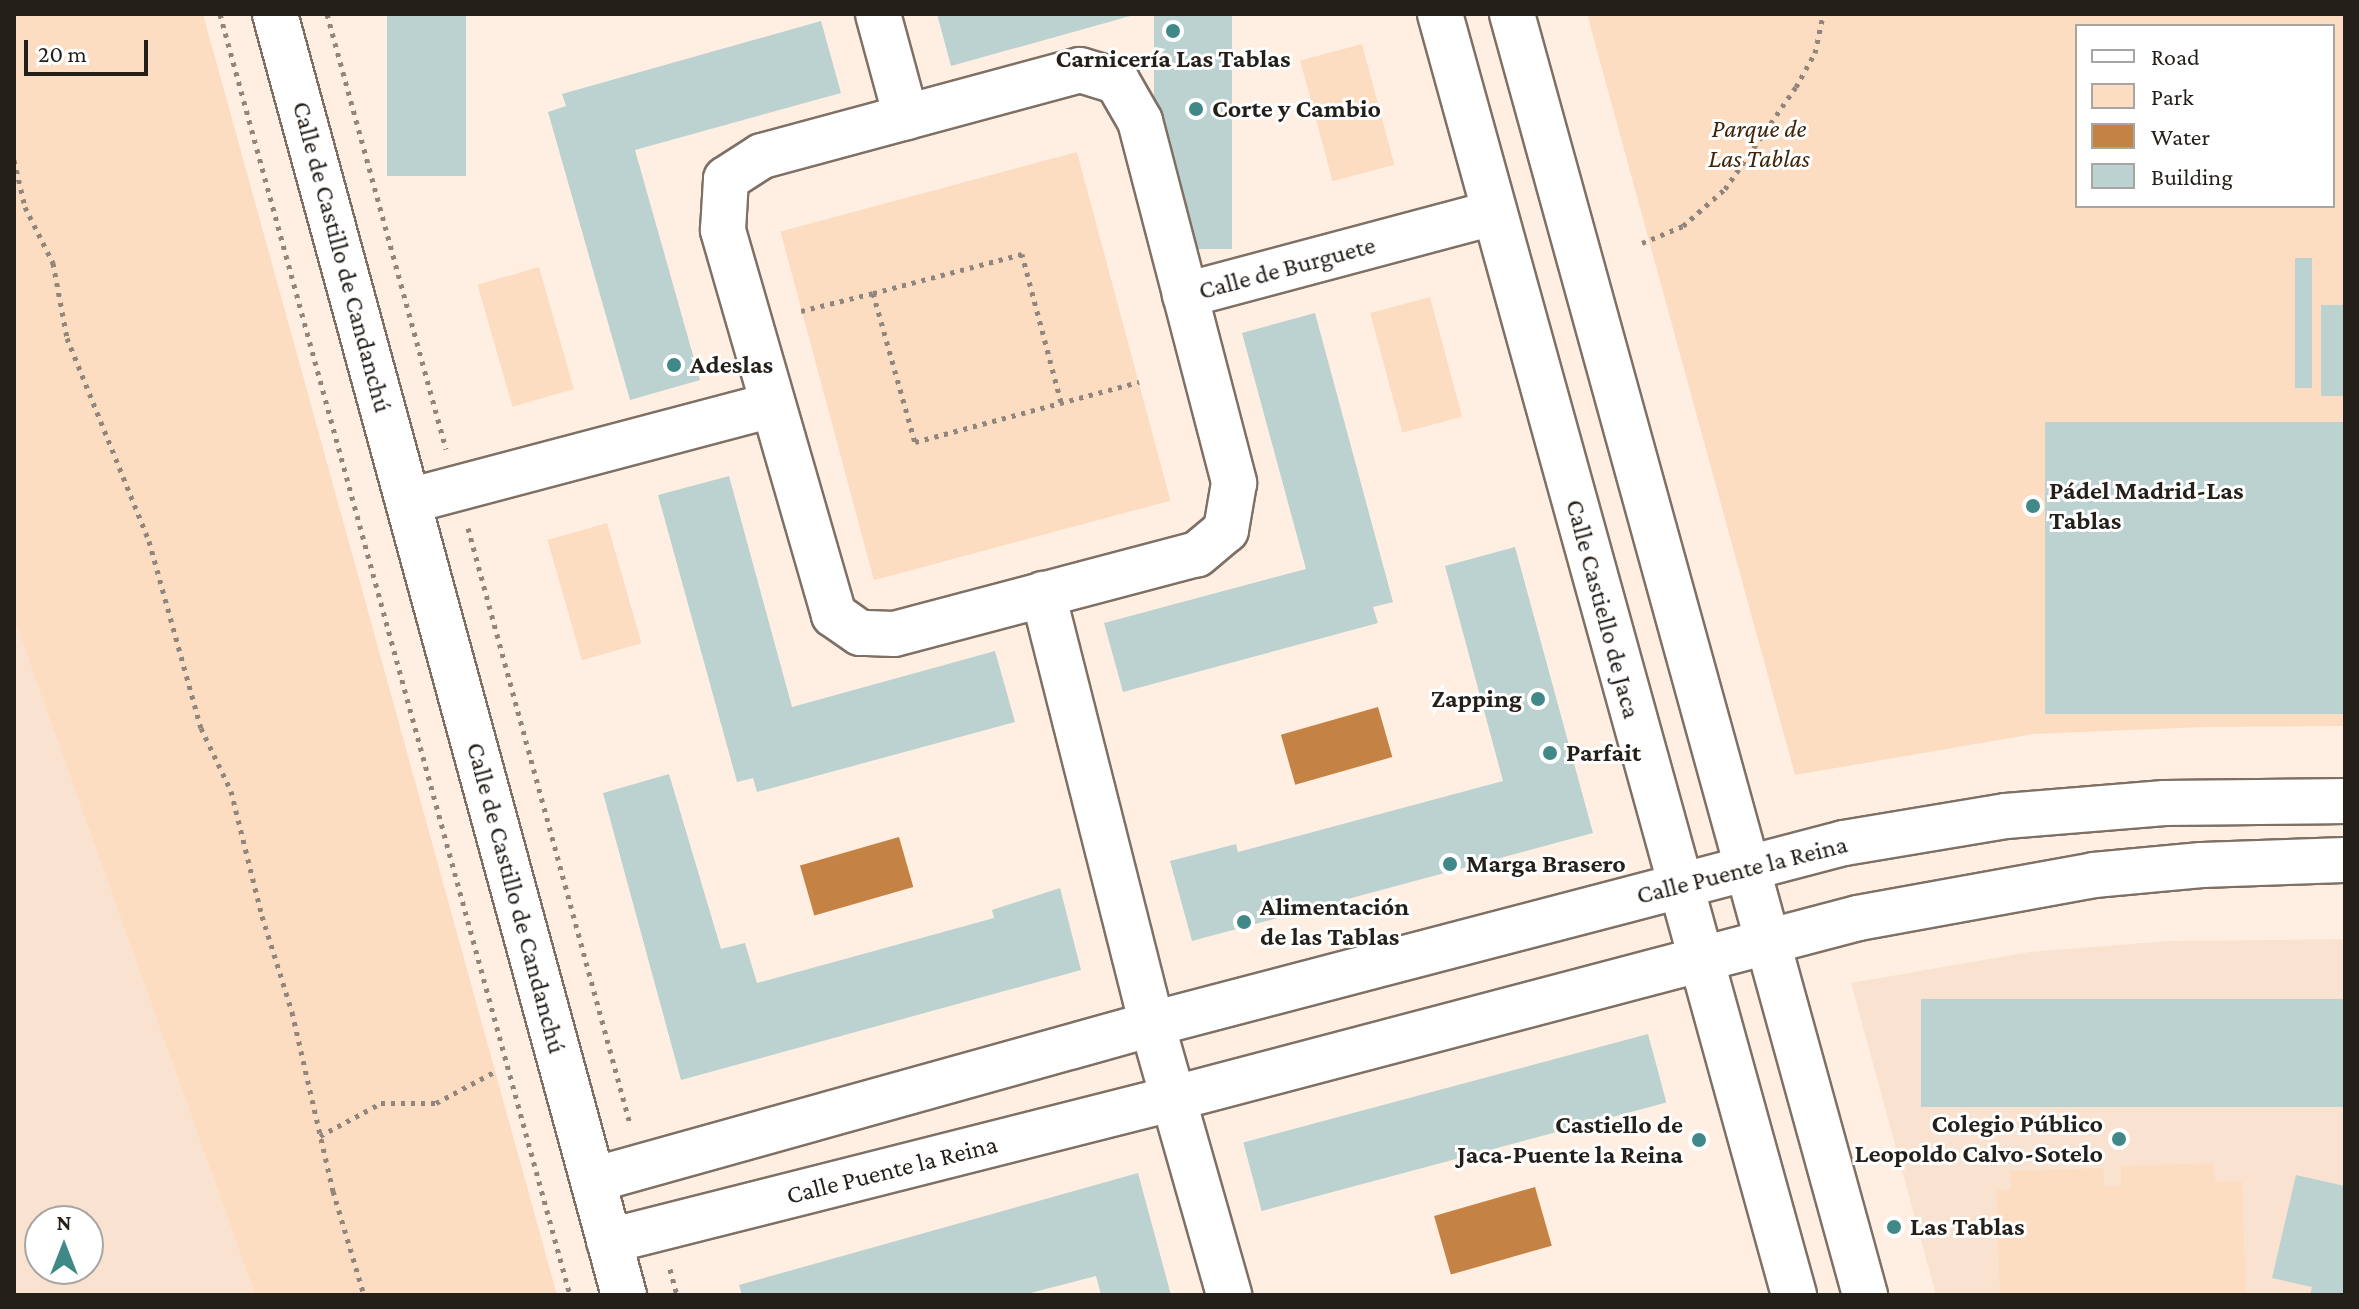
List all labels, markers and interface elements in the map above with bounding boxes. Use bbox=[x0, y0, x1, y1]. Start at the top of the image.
marker: Carnicería Las Tablas bbox=[1164, 22, 1182, 40]
scale bar bbox=[28, 24, 152, 74]
legend bbox=[2075, 24, 2335, 208]
text: 20 m bbox=[38, 40, 87, 67]
place label: Carnicería Las Tablas bbox=[1056, 43, 1290, 75]
text: Road bbox=[2151, 43, 2200, 70]
text: Park bbox=[2151, 83, 2194, 110]
place label: Corte y Cambio bbox=[1212, 93, 1381, 125]
street label: Calle de Castillo de Candanchú bbox=[285, 98, 399, 416]
marker: Corte y Cambio bbox=[1187, 100, 1205, 118]
park label: Parque de Las Tablas bbox=[1708, 113, 1810, 174]
text: Water bbox=[2151, 123, 2210, 150]
text: Building bbox=[2151, 163, 2233, 190]
street label: Calle de Burguete bbox=[1195, 229, 1379, 307]
place label: Adeslas bbox=[690, 349, 773, 381]
marker: Adeslas bbox=[665, 356, 683, 374]
place label: Pádel Madrid-Las Tablas bbox=[2049, 475, 2243, 536]
street label: Calle Castiello de Jaca bbox=[1559, 496, 1647, 722]
marker: Pádel Madrid-Las Tablas bbox=[2024, 497, 2042, 515]
place label: Zapping bbox=[1431, 683, 1522, 715]
marker: Zapping bbox=[1529, 690, 1547, 708]
place label: Parfait bbox=[1566, 737, 1641, 769]
street label: Calle de Castillo de Candanchú bbox=[459, 739, 573, 1057]
marker: Parfait bbox=[1541, 744, 1559, 762]
street label: Calle Puente la Reina bbox=[1633, 829, 1851, 911]
place label: Marga Brasero bbox=[1466, 848, 1626, 880]
marker: Marga Brasero bbox=[1441, 855, 1459, 873]
place label: Alimentación de las Tablas bbox=[1260, 891, 1409, 952]
marker: Alimentación de las Tablas bbox=[1235, 913, 1253, 931]
place label: Colegio Público Leopoldo Calvo-Sotelo bbox=[1854, 1108, 2103, 1170]
place label: Castiello de Jaca-Puente la Reina bbox=[1457, 1109, 1683, 1170]
street label: Calle Puente la Reina bbox=[783, 1129, 1001, 1211]
marker: Colegio Público Leopoldo Calvo-Sotelo bbox=[2110, 1130, 2128, 1148]
marker: Castiello de Jaca-Puente la Reina bbox=[1690, 1131, 1708, 1149]
north arrow bbox=[24, 1205, 104, 1285]
text: N bbox=[57, 1210, 72, 1235]
place label: Las Tablas bbox=[1910, 1211, 2025, 1243]
marker: Las Tablas bbox=[1885, 1218, 1903, 1236]

